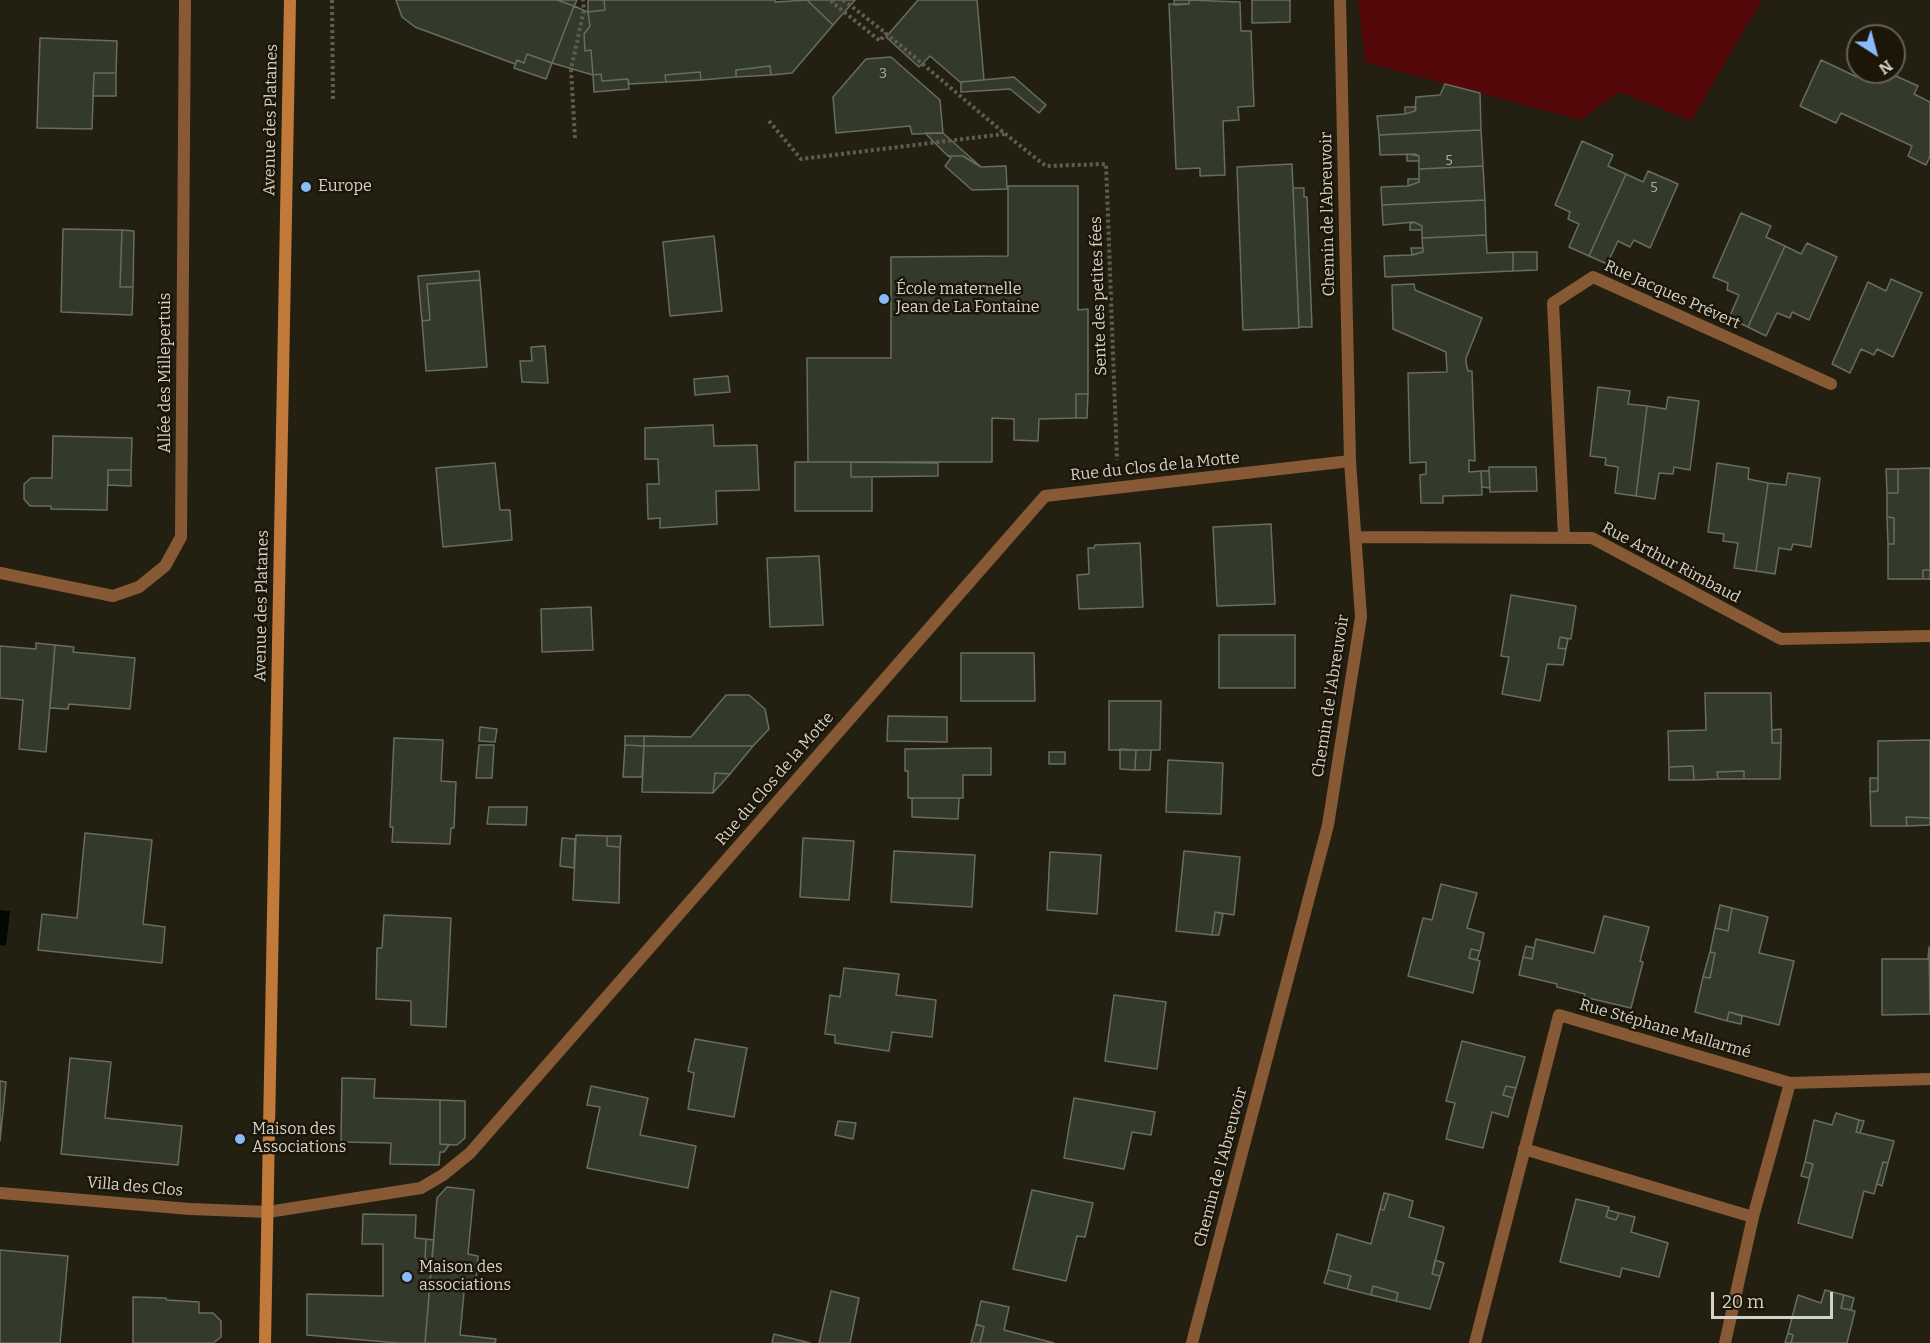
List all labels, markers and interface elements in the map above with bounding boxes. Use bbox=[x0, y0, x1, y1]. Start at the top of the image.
north arrow bbox=[1846, 24, 1906, 84]
street label: Avenue des Platanes bbox=[260, 44, 282, 196]
text: N bbox=[1875, 56, 1896, 79]
house number: 3 bbox=[879, 66, 887, 82]
street label: Chemin de l'Abreuvoir bbox=[1317, 132, 1339, 296]
house number: 5 bbox=[1445, 153, 1453, 169]
place label: Europe bbox=[318, 177, 372, 197]
marker: Europe bbox=[299, 180, 313, 194]
house number: 5 bbox=[1650, 180, 1658, 196]
street label: Sente des petites fées bbox=[1087, 216, 1111, 376]
street label: Rue Jacques Prévert bbox=[1601, 256, 1743, 334]
place label: École maternelle Jean de La Fontaine bbox=[896, 280, 1040, 318]
marker: École maternelle Jean de La Fontaine bbox=[877, 292, 891, 306]
street label: Allée des Millepertuis bbox=[156, 293, 176, 453]
street label: Rue du Clos de la Motte bbox=[1069, 449, 1241, 485]
street label: Rue Arthur Rimbaud bbox=[1599, 518, 1743, 608]
street label: Avenue des Platanes bbox=[251, 530, 273, 682]
street label: Chemin de l'Abreuvoir bbox=[1309, 613, 1353, 779]
street label: Rue du Clos de la Motte bbox=[712, 708, 838, 850]
street label: Rue Stéphane Mallarmé bbox=[1577, 995, 1753, 1063]
street label: Chemin de l'Abreuvoir bbox=[1190, 1085, 1252, 1249]
place label: Maison des Associations bbox=[252, 1120, 346, 1158]
marker: Maison des Associations bbox=[233, 1132, 247, 1146]
street label: Villa des Clos bbox=[86, 1173, 184, 1201]
place label: Maison des associations bbox=[419, 1258, 511, 1296]
marker: Maison des associations bbox=[400, 1270, 414, 1284]
scale bar bbox=[1714, 1280, 1836, 1318]
text: 20 m bbox=[1722, 1291, 1764, 1313]

